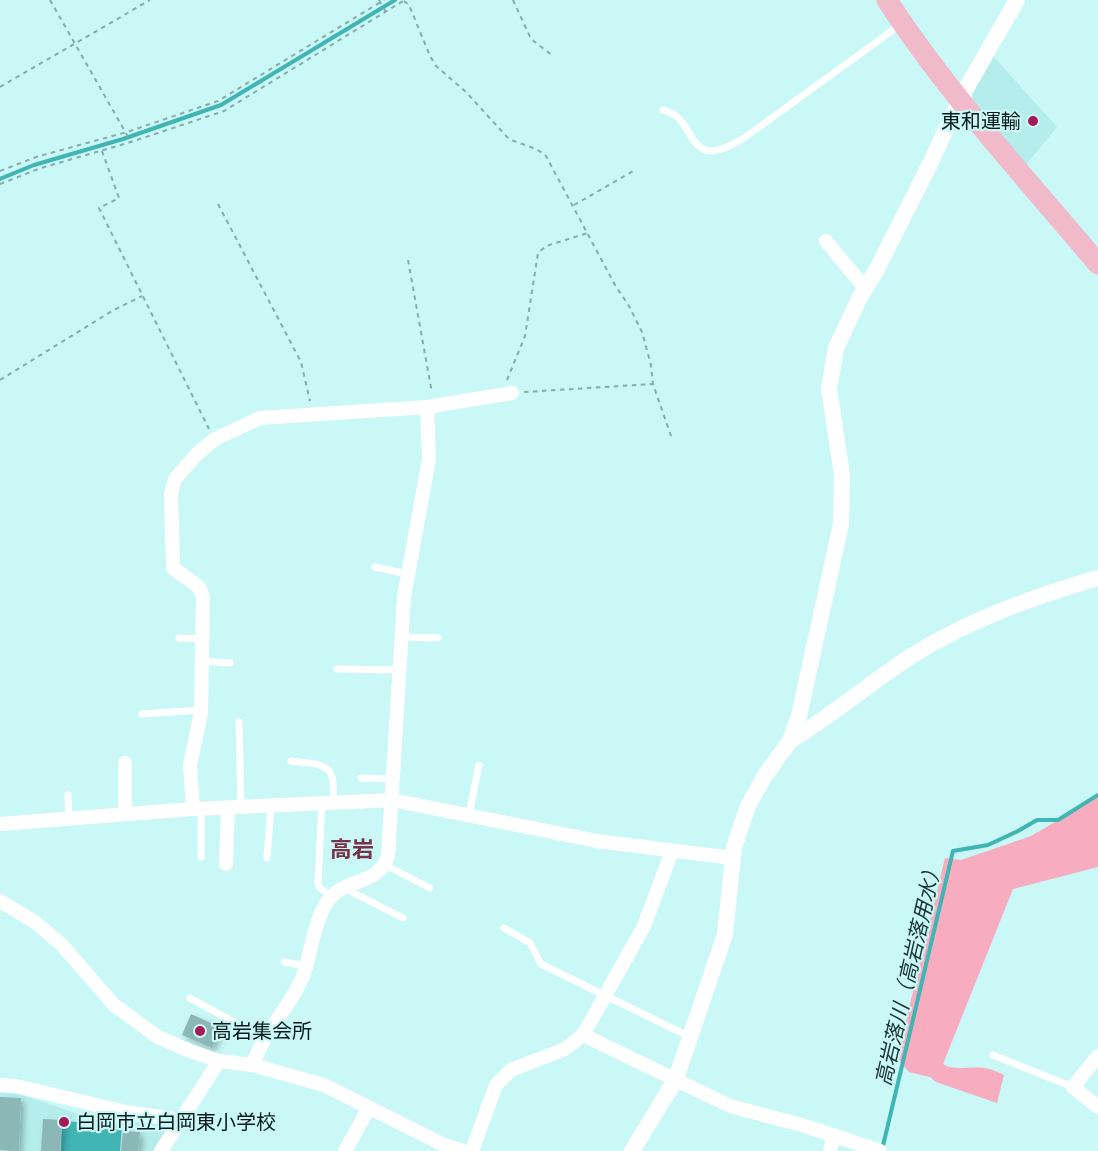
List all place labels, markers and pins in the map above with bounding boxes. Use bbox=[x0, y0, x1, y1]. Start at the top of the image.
place label: 東和運輸 bbox=[941, 108, 1021, 134]
marker: 東和運輸 bbox=[1026, 114, 1040, 128]
place label: 高岩集会所 bbox=[212, 1018, 312, 1044]
marker: 高岩集会所 bbox=[193, 1024, 207, 1038]
place label: 白岡市立白岡東小学校 bbox=[76, 1109, 276, 1135]
marker: 白岡市立白岡東小学校 bbox=[57, 1115, 71, 1129]

